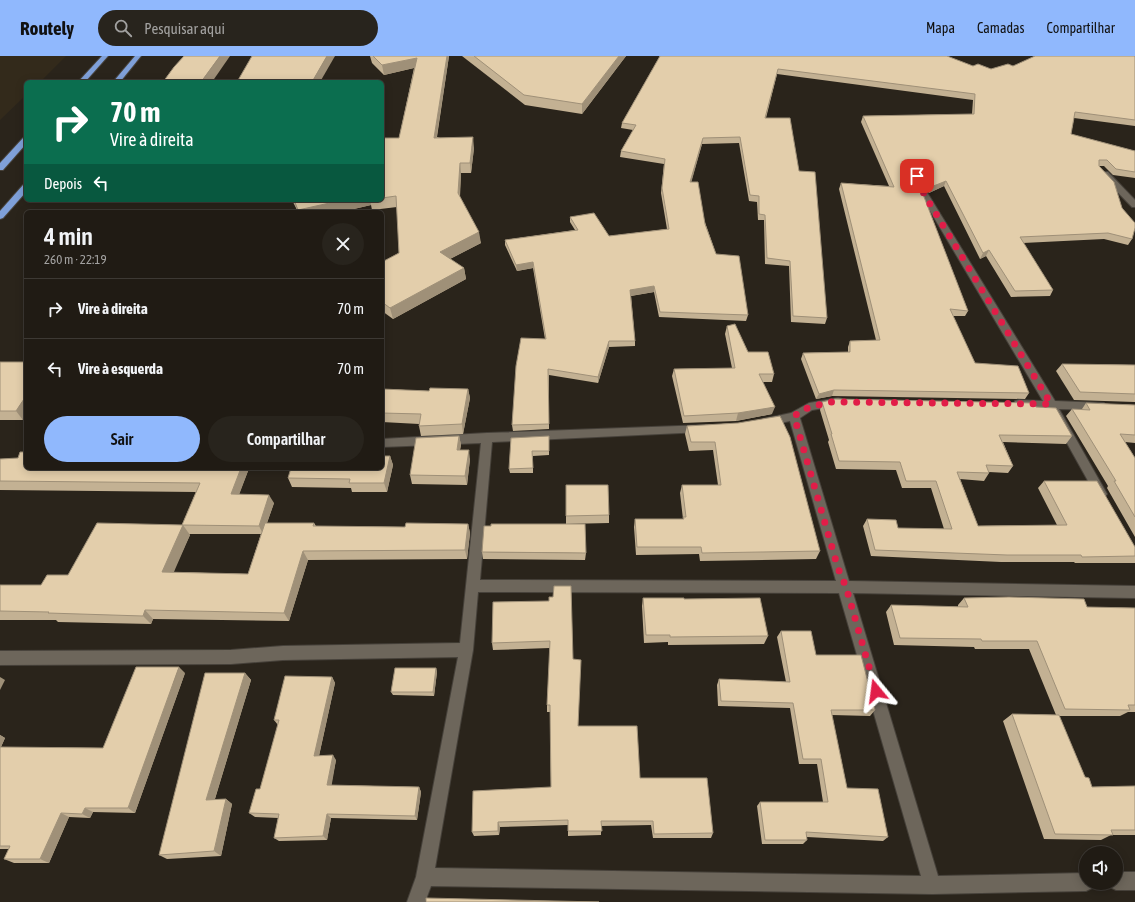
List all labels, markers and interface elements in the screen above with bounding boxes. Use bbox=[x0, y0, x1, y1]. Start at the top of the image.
search box bbox=[98, 10, 378, 46]
text: Routely bbox=[20, 17, 74, 39]
icon: search bbox=[112, 17, 134, 39]
text: Pesquisar aqui bbox=[144, 20, 225, 37]
text: Mapa bbox=[926, 20, 955, 36]
text: Camadas bbox=[977, 20, 1025, 36]
text: Compartilhar bbox=[1047, 20, 1115, 36]
icon: right bbox=[44, 96, 96, 148]
text: 70 m bbox=[110, 96, 160, 128]
text: Vire à direita bbox=[110, 129, 194, 150]
pin bbox=[900, 159, 934, 193]
icon: arrive bbox=[906, 165, 928, 187]
icon: left bbox=[90, 172, 112, 194]
text: Depois bbox=[44, 175, 82, 192]
text: 4 min bbox=[44, 223, 93, 250]
button: close bbox=[322, 223, 364, 265]
text: 260 m · 22:19 bbox=[44, 252, 107, 267]
icon: right bbox=[44, 298, 66, 320]
text: Vire à direita bbox=[78, 300, 148, 317]
text: 70 m bbox=[337, 300, 364, 317]
icon: left bbox=[44, 358, 66, 380]
text: Vire à esquerda bbox=[78, 360, 163, 377]
text: 70 m bbox=[337, 360, 364, 377]
button: Sair bbox=[44, 416, 200, 462]
button: Compartilhar bbox=[208, 416, 364, 462]
position arrow bbox=[855, 670, 897, 712]
map controls bbox=[1079, 846, 1123, 890]
button: sound bbox=[1079, 846, 1123, 890]

